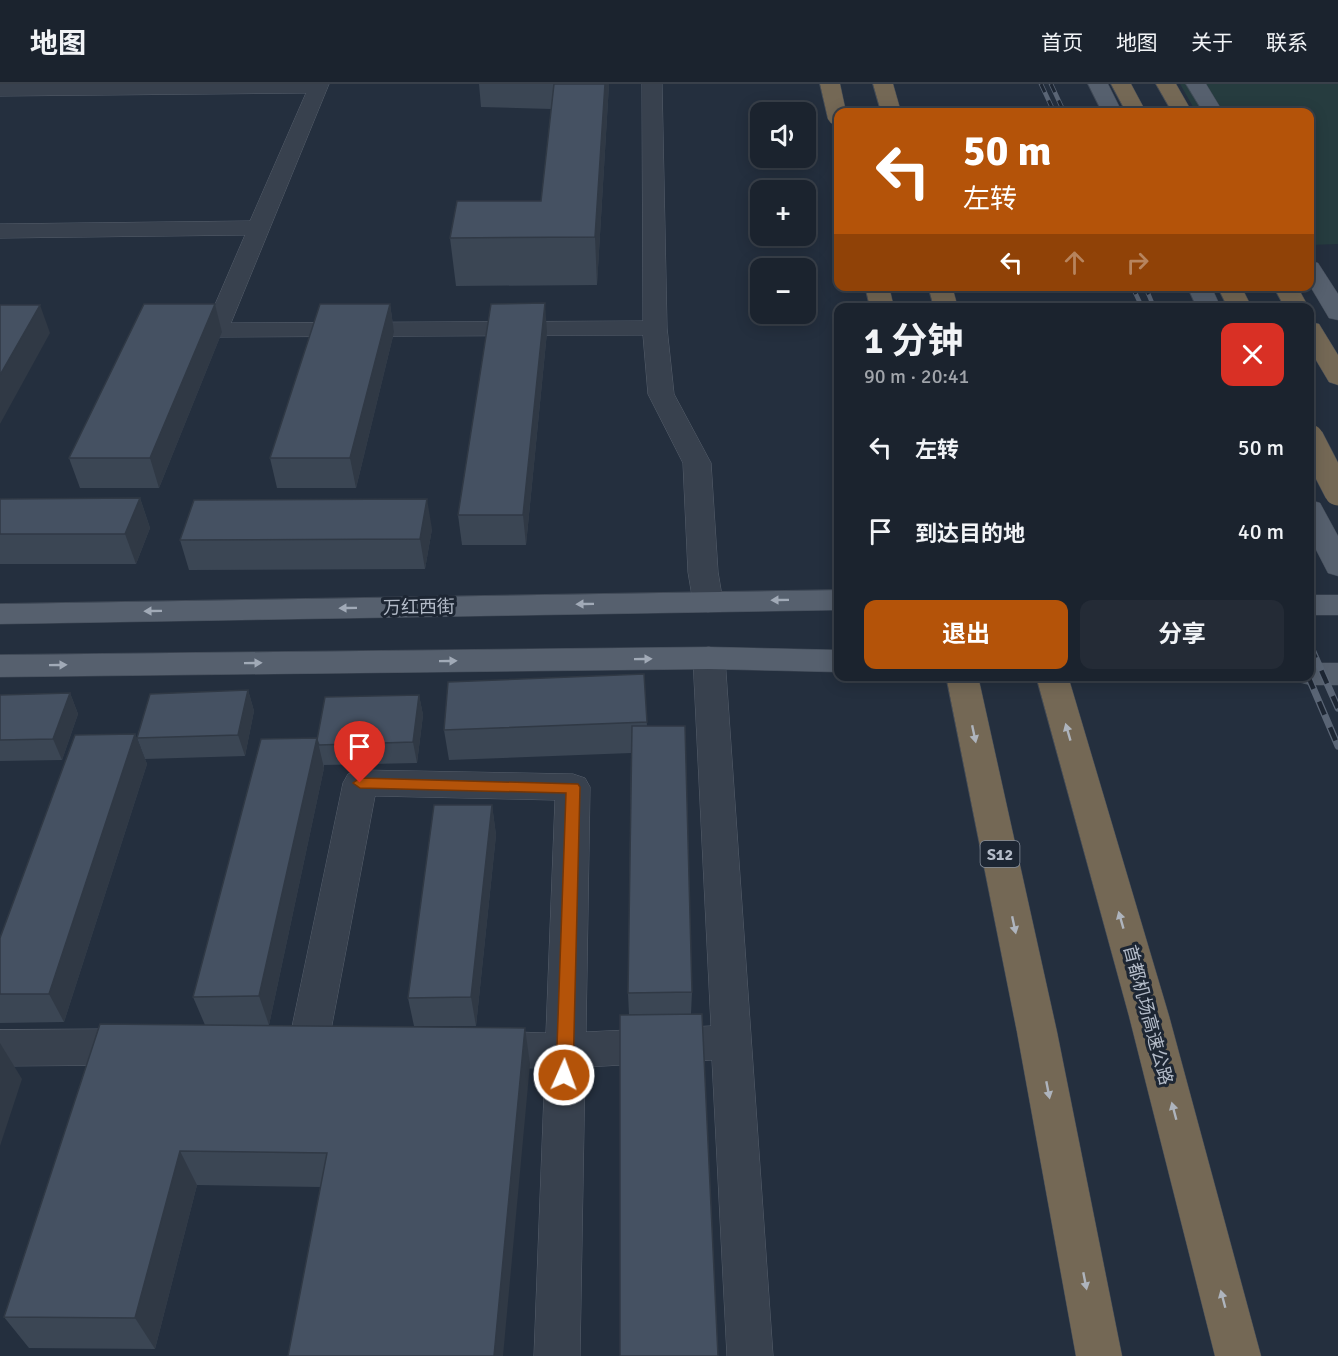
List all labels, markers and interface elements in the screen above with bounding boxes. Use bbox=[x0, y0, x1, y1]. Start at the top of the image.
text: 地图 bbox=[30, 27, 86, 61]
text: 首页 bbox=[1041, 30, 1083, 56]
text: 地图 bbox=[1116, 30, 1158, 56]
text: 关于 bbox=[1191, 30, 1233, 56]
text: 联系 bbox=[1266, 30, 1308, 56]
map controls bbox=[750, 102, 816, 324]
button: sound bbox=[750, 102, 816, 168]
text: 50 m bbox=[963, 126, 1052, 177]
icon: left bbox=[864, 132, 942, 210]
button: + bbox=[750, 180, 816, 246]
text: 左转 bbox=[963, 183, 1017, 216]
icon: left bbox=[995, 246, 1028, 279]
icon: ahead bbox=[1058, 246, 1091, 279]
icon: right bbox=[1121, 246, 1154, 279]
button: − bbox=[750, 258, 816, 324]
text: 1 分钟 bbox=[864, 319, 963, 364]
button: close bbox=[1221, 323, 1284, 386]
text: 90 m · 20:41 bbox=[864, 364, 969, 389]
icon: left bbox=[864, 431, 897, 464]
text: 50 m bbox=[1238, 434, 1284, 461]
text: 左转 bbox=[915, 436, 959, 463]
icon: arrive bbox=[864, 515, 897, 548]
text: 40 m bbox=[1238, 518, 1284, 545]
text: 到达目的地 bbox=[915, 520, 1025, 547]
street label: 万红西街 bbox=[383, 595, 455, 619]
one-way arrow bbox=[771, 596, 790, 605]
one-way arrow bbox=[576, 599, 595, 609]
button: 退出 bbox=[864, 600, 1068, 669]
button: 分享 bbox=[1080, 600, 1284, 669]
one-way arrow bbox=[339, 603, 358, 613]
one-way arrow bbox=[144, 607, 163, 616]
one-way arrow bbox=[634, 654, 653, 664]
one-way arrow bbox=[439, 656, 458, 666]
one-way arrow bbox=[244, 658, 263, 668]
one-way arrow bbox=[49, 660, 68, 670]
pin bbox=[334, 721, 385, 783]
one-way arrow bbox=[1063, 723, 1072, 741]
one-way arrow bbox=[970, 724, 979, 743]
icon: arrive bbox=[343, 730, 376, 763]
road number: S12 bbox=[980, 841, 1020, 867]
one-way arrow bbox=[1116, 910, 1125, 928]
one-way arrow bbox=[1010, 915, 1020, 934]
street label: 首都机场高速公路 bbox=[1119, 943, 1177, 1087]
position arrow bbox=[532, 1043, 596, 1107]
one-way arrow bbox=[1044, 1081, 1053, 1100]
one-way arrow bbox=[1168, 1102, 1178, 1120]
one-way arrow bbox=[1081, 1272, 1090, 1291]
one-way arrow bbox=[1218, 1290, 1227, 1308]

